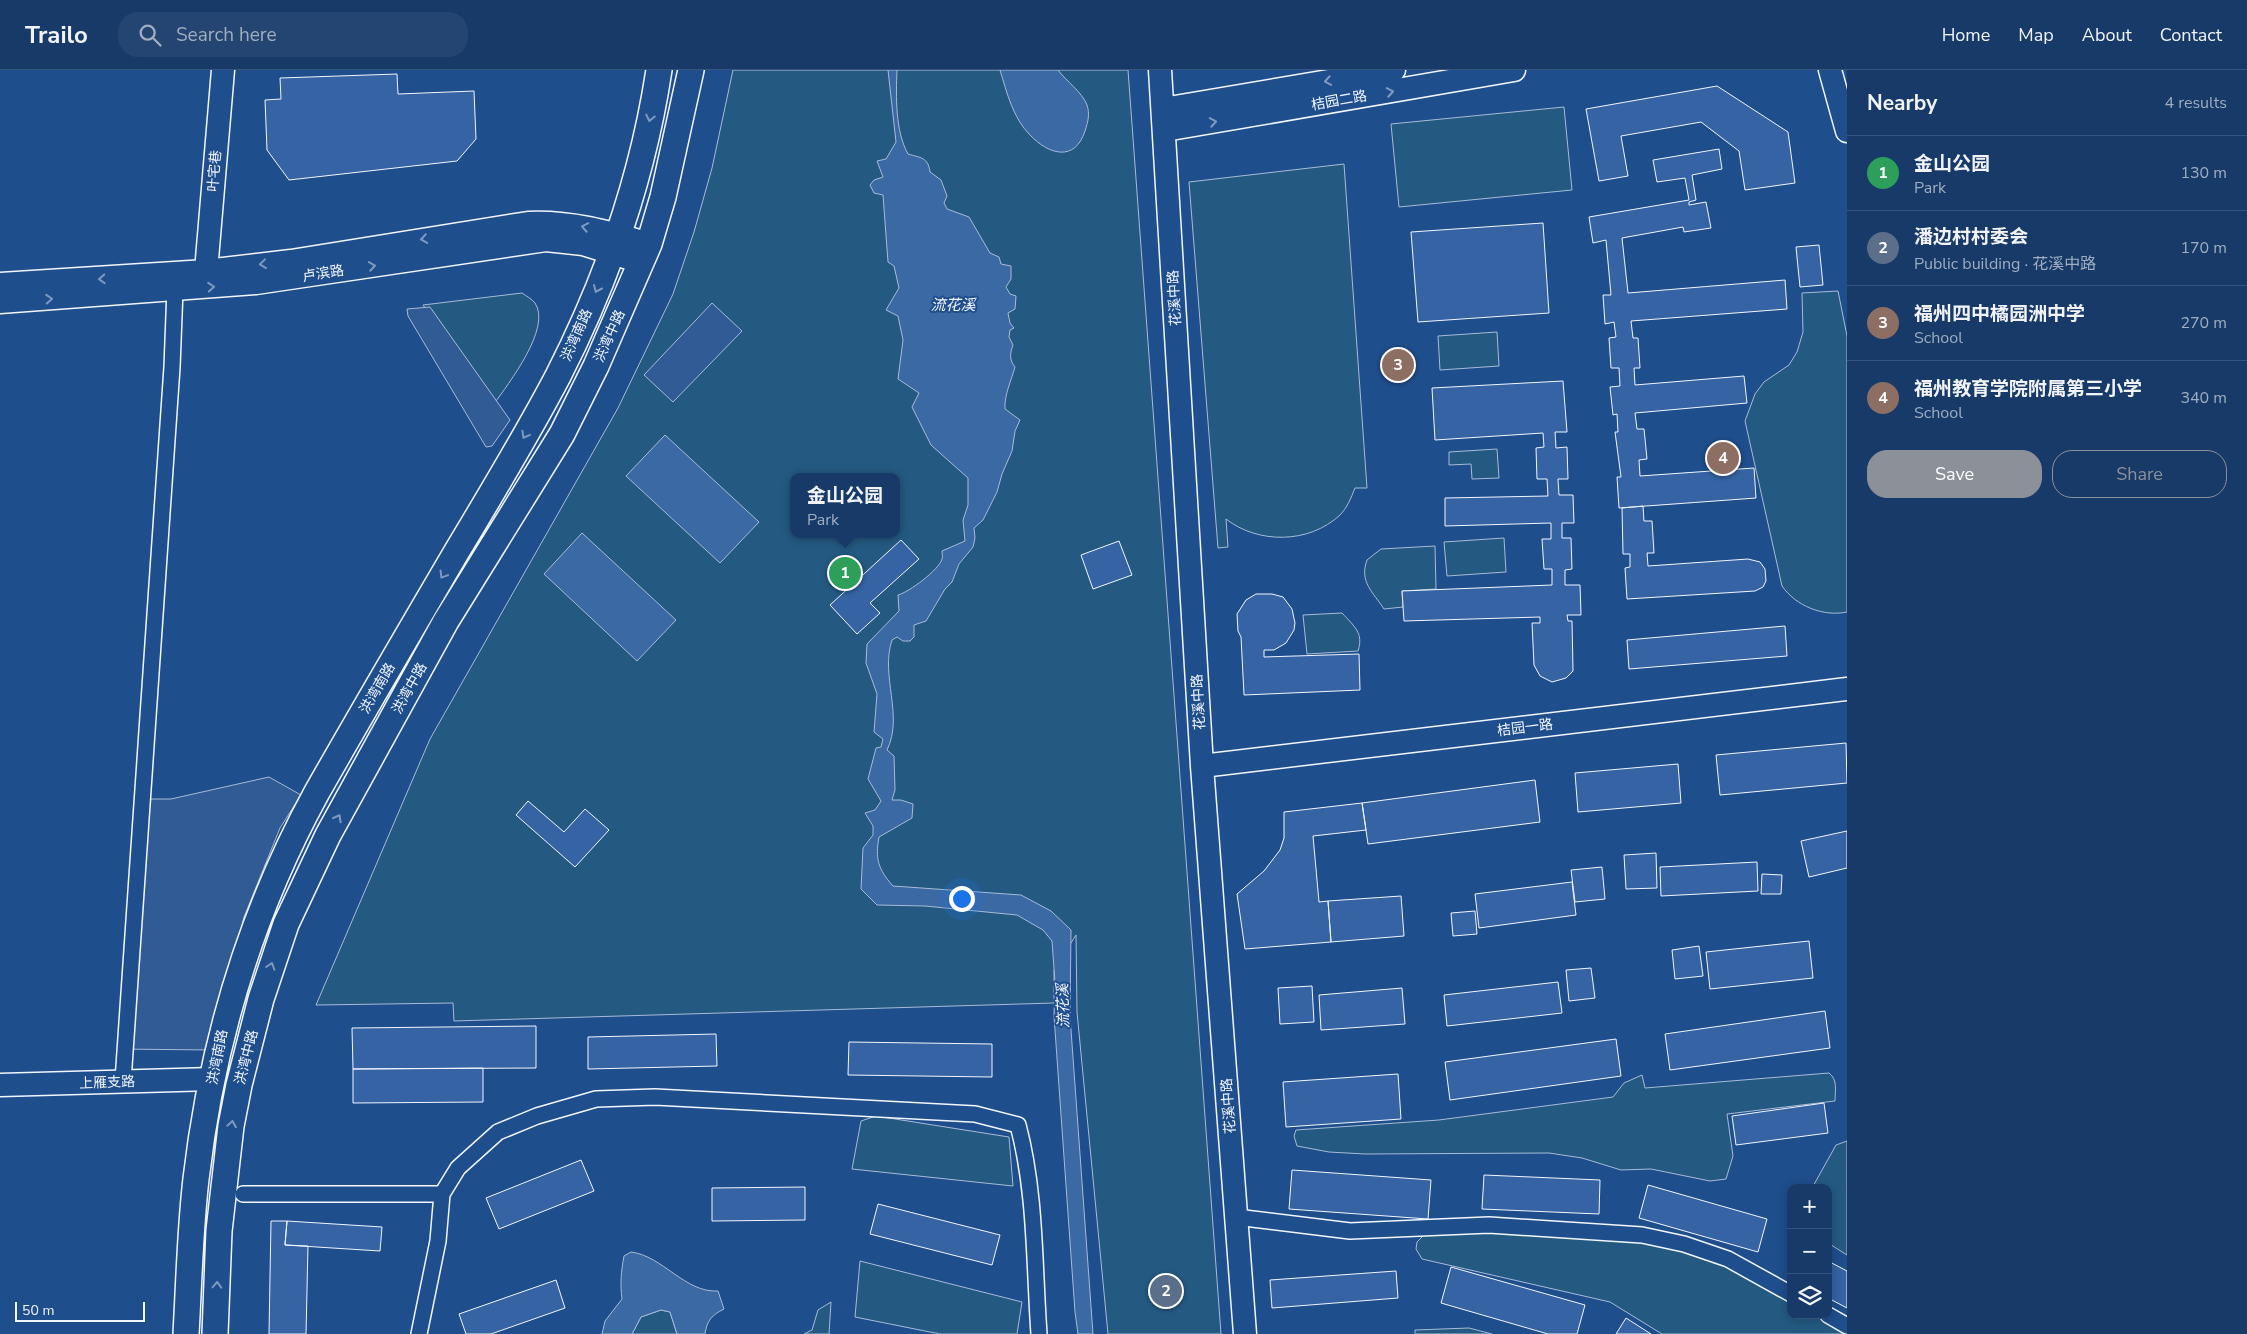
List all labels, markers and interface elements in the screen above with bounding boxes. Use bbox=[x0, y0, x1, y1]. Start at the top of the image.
search box bbox=[118, 12, 468, 57]
text: Trailo bbox=[25, 19, 88, 51]
icon: search bbox=[136, 21, 164, 49]
text: Search here bbox=[176, 22, 277, 48]
text: Home bbox=[1942, 23, 1990, 47]
text: Map bbox=[2018, 23, 2054, 47]
text: About bbox=[2082, 23, 2132, 47]
text: Contact bbox=[2160, 23, 2222, 47]
one-way arrow bbox=[1324, 76, 1333, 86]
street label: 桔园二路 bbox=[1310, 86, 1368, 115]
one-way arrow bbox=[1386, 87, 1394, 97]
text: Nearby bbox=[1867, 89, 1937, 117]
text: 4 results bbox=[2165, 92, 2227, 114]
one-way arrow bbox=[645, 113, 656, 122]
one-way arrow bbox=[1208, 118, 1217, 128]
street label: 叶宅巷 bbox=[203, 149, 226, 193]
text: 金山公园 bbox=[1914, 151, 1990, 177]
text: 1 bbox=[1878, 162, 1888, 184]
text: 130 m bbox=[2180, 162, 2227, 184]
text: Park bbox=[1914, 177, 1946, 199]
one-way arrow bbox=[580, 222, 589, 232]
text: 潘边村村委会 bbox=[1914, 224, 2028, 250]
one-way arrow bbox=[420, 233, 428, 243]
text: 2 bbox=[1878, 237, 1888, 259]
text: 170 m bbox=[2180, 237, 2227, 259]
text: Public building · 花溪中路 bbox=[1914, 253, 2096, 275]
one-way arrow bbox=[259, 258, 267, 269]
street label: 卢滨路 bbox=[301, 261, 345, 286]
one-way arrow bbox=[368, 261, 376, 272]
street label: 花溪中路 bbox=[1164, 270, 1185, 326]
one-way arrow bbox=[97, 273, 105, 284]
one-way arrow bbox=[207, 281, 215, 292]
one-way arrow bbox=[592, 284, 603, 293]
one-way arrow bbox=[45, 293, 53, 304]
water label: 流花溪 bbox=[930, 295, 977, 315]
text: 福州四中橘园洲中学 bbox=[1914, 301, 2085, 327]
street label: 洪湾南路 bbox=[556, 306, 597, 365]
street label: 洪湾中路 bbox=[589, 307, 630, 366]
text: 3 bbox=[1878, 312, 1888, 334]
text: 270 m bbox=[2180, 312, 2227, 334]
text: School bbox=[1914, 327, 1963, 349]
pin: 3 bbox=[1382, 346, 1414, 384]
text: 福州教育学院附属第三小学 bbox=[1914, 376, 2142, 402]
text: 4 bbox=[1878, 387, 1888, 409]
text: 340 m bbox=[2180, 387, 2227, 409]
text: School bbox=[1914, 402, 1963, 424]
one-way arrow bbox=[522, 430, 532, 439]
pin: 4 bbox=[1707, 439, 1739, 477]
button: Save bbox=[1867, 450, 2042, 498]
button: Share bbox=[2052, 450, 2227, 498]
popup bbox=[790, 473, 900, 538]
text: 金山公园 bbox=[807, 483, 883, 509]
text: Park bbox=[807, 509, 839, 531]
pin: 1 bbox=[829, 554, 861, 592]
one-way arrow bbox=[439, 570, 449, 579]
street label: 洪湾南路 bbox=[355, 659, 400, 717]
street label: 洪湾中路 bbox=[388, 659, 431, 717]
street label: 花溪中路 bbox=[1188, 674, 1209, 730]
street label: 桔园一路 bbox=[1496, 715, 1554, 740]
one-way arrow bbox=[331, 814, 341, 823]
your location bbox=[949, 886, 975, 912]
one-way arrow bbox=[266, 963, 276, 971]
water label: 流花溪 bbox=[1052, 981, 1074, 1029]
street label: 洪湾南路 bbox=[203, 1028, 232, 1086]
street label: 洪湾中路 bbox=[230, 1028, 262, 1087]
street label: 上雁支路 bbox=[79, 1072, 135, 1093]
street label: 花溪中路 bbox=[1217, 1077, 1240, 1135]
one-way arrow bbox=[226, 1119, 236, 1128]
map controls bbox=[1787, 1184, 1832, 1319]
button: + bbox=[1787, 1184, 1832, 1229]
button: − bbox=[1787, 1229, 1832, 1274]
pin: 2 bbox=[1150, 1272, 1182, 1310]
button: layers bbox=[1787, 1274, 1832, 1319]
one-way arrow bbox=[212, 1281, 222, 1289]
scale bar bbox=[15, 1299, 145, 1322]
text: 50 m bbox=[22, 1301, 54, 1320]

